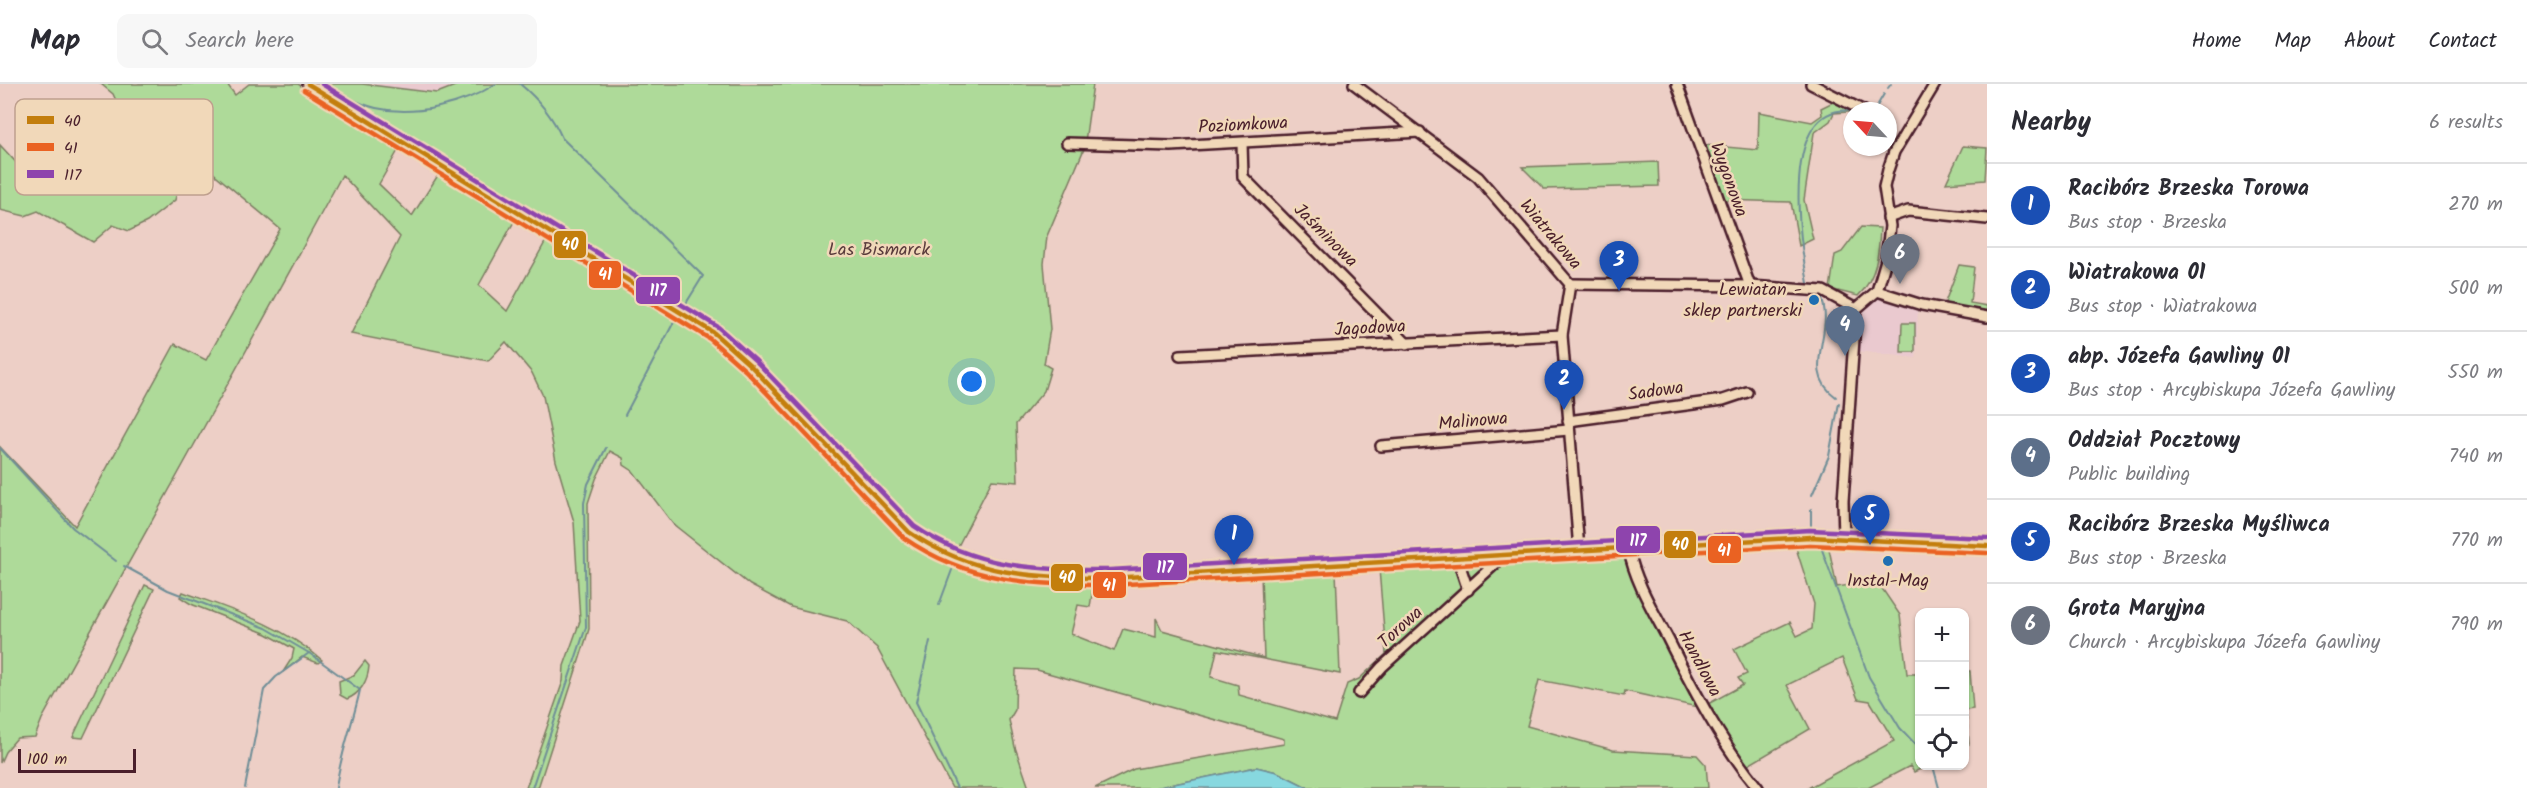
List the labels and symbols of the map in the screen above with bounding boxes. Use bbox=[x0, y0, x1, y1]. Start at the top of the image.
legend bbox=[15, 99, 213, 195]
north arrow bbox=[1843, 102, 1897, 156]
text: 40 bbox=[64, 109, 81, 134]
street label: Poziomkowa bbox=[1197, 109, 1289, 143]
text: 41 bbox=[64, 136, 78, 161]
street label: Wygonowa bbox=[1701, 139, 1755, 221]
text: 117 bbox=[64, 163, 82, 188]
street label: Wiatrakowa bbox=[1511, 193, 1589, 277]
street label: Jaśminowa bbox=[1286, 197, 1364, 275]
line badge: 40 bbox=[553, 230, 587, 259]
text: 40 bbox=[562, 233, 579, 258]
pin: 6 bbox=[1880, 234, 1920, 284]
park label: Las Bismarck bbox=[828, 236, 930, 265]
pin: 3 bbox=[1600, 242, 1638, 291]
line badge: 41 bbox=[588, 260, 622, 289]
text: 41 bbox=[598, 263, 612, 288]
line badge: 117 bbox=[635, 276, 681, 305]
place label: Lewiatan - sklep partnerski bbox=[1684, 276, 1803, 326]
text: 117 bbox=[649, 279, 667, 304]
marker: Lewiatan - sklep partnerski bbox=[1807, 293, 1821, 307]
pin: 4 bbox=[1826, 306, 1864, 356]
street label: Jagodowa bbox=[1334, 313, 1406, 345]
pin: 2 bbox=[1544, 360, 1584, 410]
your location bbox=[957, 367, 986, 396]
street label: Sadowa bbox=[1626, 374, 1686, 410]
street label: Malinowa bbox=[1437, 405, 1509, 439]
pin: 5 bbox=[1850, 496, 1890, 545]
pin: 1 bbox=[1214, 516, 1254, 565]
line badge: 117 bbox=[1615, 525, 1661, 554]
text: 117 bbox=[1629, 529, 1647, 554]
line badge: 40 bbox=[1663, 530, 1697, 559]
text: 40 bbox=[1672, 533, 1689, 558]
line badge: 41 bbox=[1707, 535, 1742, 564]
text: 41 bbox=[1717, 539, 1731, 564]
line badge: 117 bbox=[1142, 552, 1188, 581]
marker: Instal-Mag bbox=[1881, 554, 1895, 568]
text: 117 bbox=[1156, 556, 1174, 581]
line badge: 40 bbox=[1050, 563, 1084, 592]
text: 40 bbox=[1059, 566, 1076, 591]
place label: Instal-Mag bbox=[1847, 567, 1929, 596]
line badge: 41 bbox=[1092, 571, 1127, 599]
text: 41 bbox=[1102, 574, 1116, 599]
street label: Torowa bbox=[1372, 600, 1430, 656]
street label: Handlowa bbox=[1669, 625, 1729, 703]
scale bar bbox=[18, 746, 136, 774]

